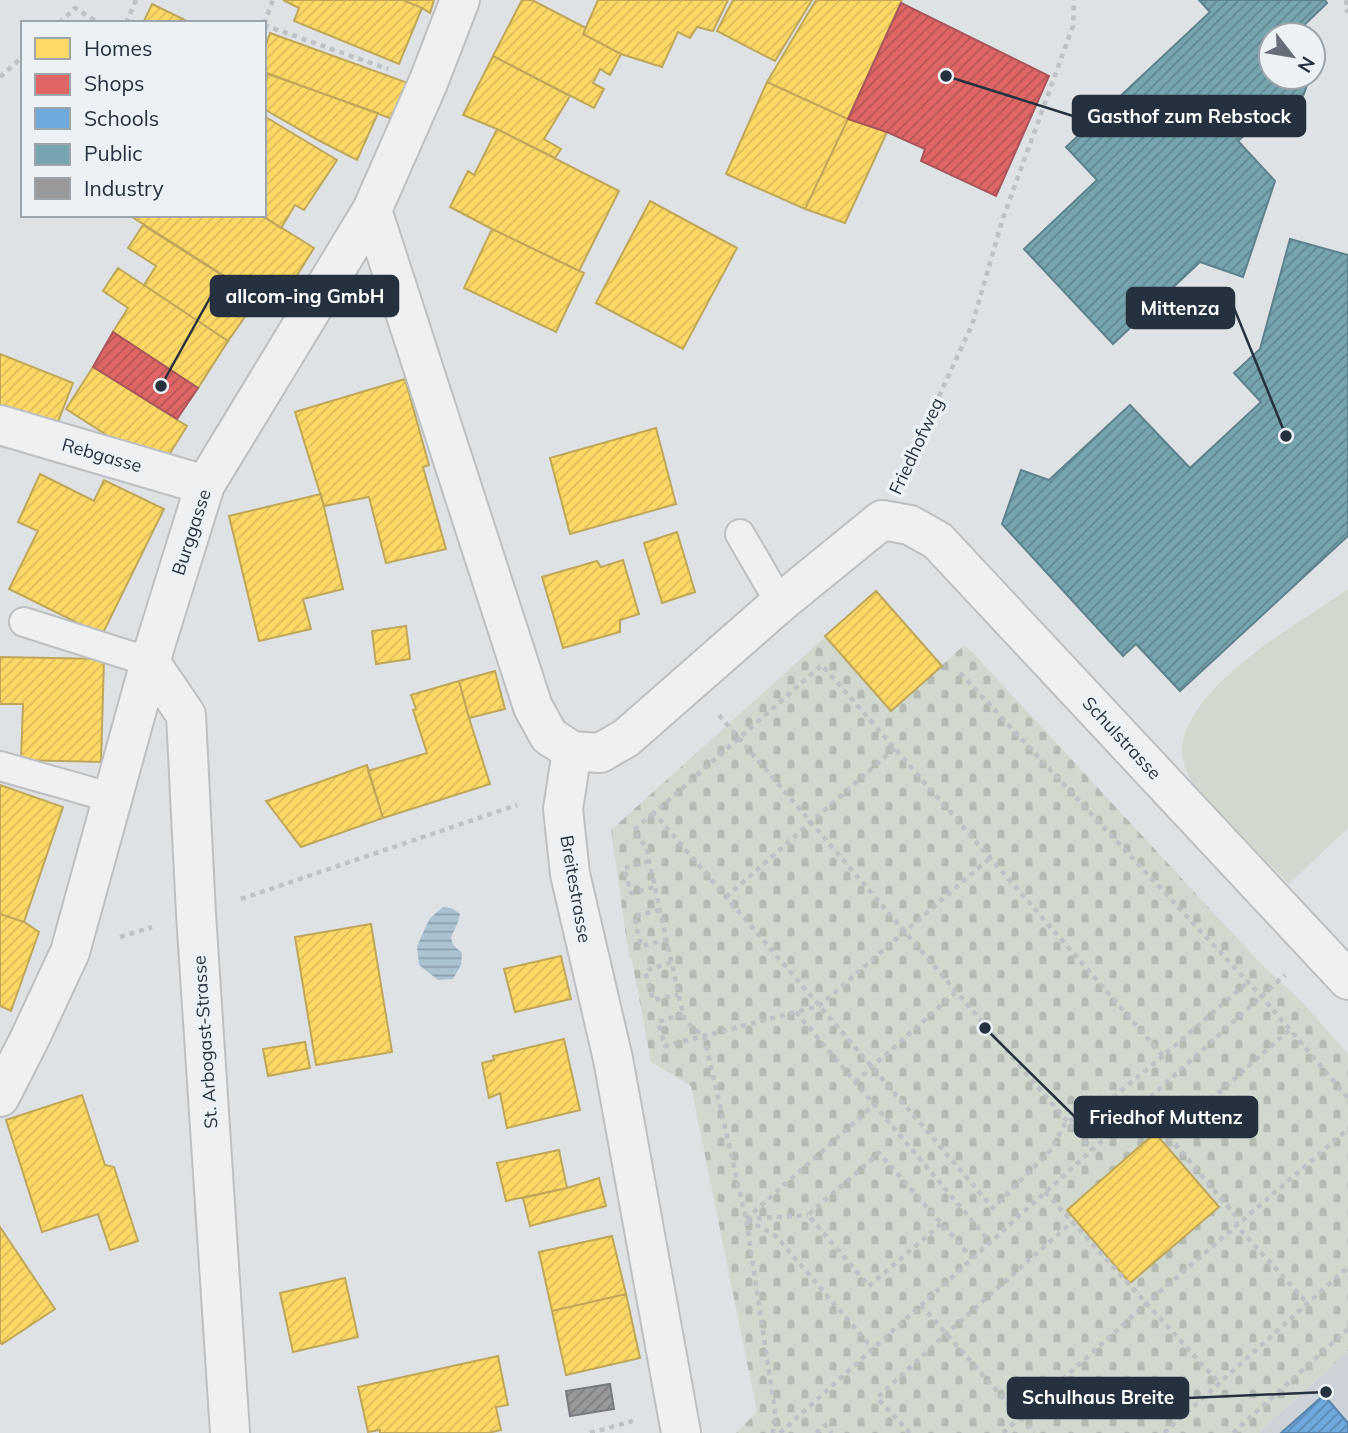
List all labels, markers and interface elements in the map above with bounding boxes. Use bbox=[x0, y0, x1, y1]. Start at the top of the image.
legend bbox=[21, 21, 266, 217]
north arrow bbox=[1257, 21, 1327, 91]
text: Homes bbox=[84, 35, 152, 61]
text: N bbox=[1293, 52, 1321, 77]
text: Shops bbox=[84, 70, 144, 96]
callout: Gasthof zum Rebstock bbox=[1073, 96, 1305, 136]
text: Gasthof zum Rebstock bbox=[1087, 104, 1292, 128]
text: Schools bbox=[84, 105, 159, 131]
text: Public bbox=[84, 140, 143, 166]
text: Industry bbox=[84, 175, 164, 201]
callout: allcom-ing GmbH bbox=[211, 276, 398, 316]
text: allcom-ing GmbH bbox=[226, 284, 384, 308]
callout: Mittenza bbox=[1127, 288, 1234, 328]
text: Mittenza bbox=[1141, 296, 1219, 320]
street label: Friedhofweg bbox=[884, 394, 948, 498]
street label: Rebgasse bbox=[59, 433, 145, 477]
street label: Burggasse bbox=[166, 486, 216, 578]
street label: Schulstrasse bbox=[1078, 692, 1166, 784]
street label: Breitestrasse bbox=[555, 833, 597, 945]
street label: St. Arbogast-Strasse bbox=[187, 955, 223, 1129]
callout: Friedhof Muttenz bbox=[1075, 1097, 1257, 1137]
text: Friedhof Muttenz bbox=[1089, 1105, 1243, 1129]
callout: Schulhaus Breite bbox=[1008, 1378, 1188, 1418]
text: Schulhaus Breite bbox=[1022, 1385, 1174, 1409]

